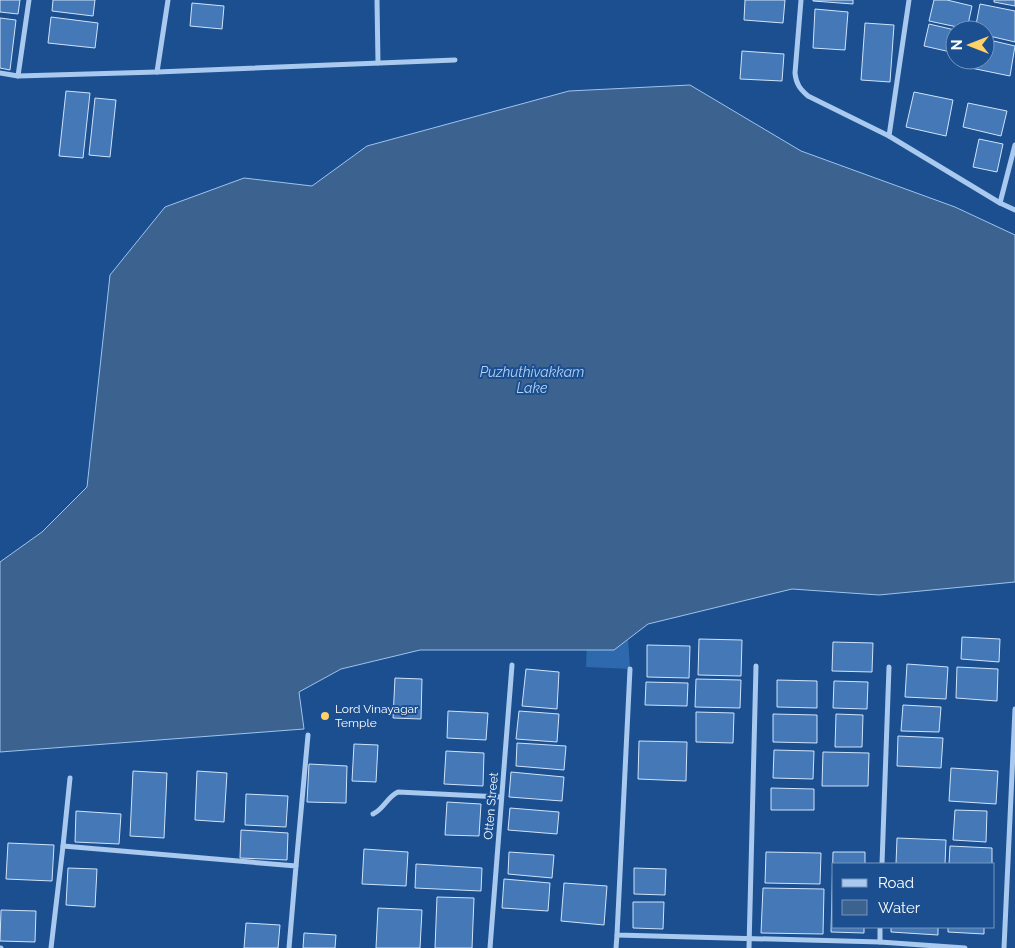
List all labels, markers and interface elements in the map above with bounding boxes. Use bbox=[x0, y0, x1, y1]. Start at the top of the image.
north arrow bbox=[945, 20, 995, 70]
text: N bbox=[949, 40, 965, 50]
water label: Puzhuthivakkam Lake bbox=[480, 364, 584, 396]
place label: Lord Vinayagar Temple bbox=[335, 702, 419, 730]
marker: Lord Vinayagar Temple bbox=[319, 710, 331, 722]
street label: Otten Street bbox=[481, 772, 501, 840]
legend bbox=[832, 863, 995, 928]
text: Road bbox=[878, 874, 914, 892]
text: Water bbox=[878, 899, 921, 917]

